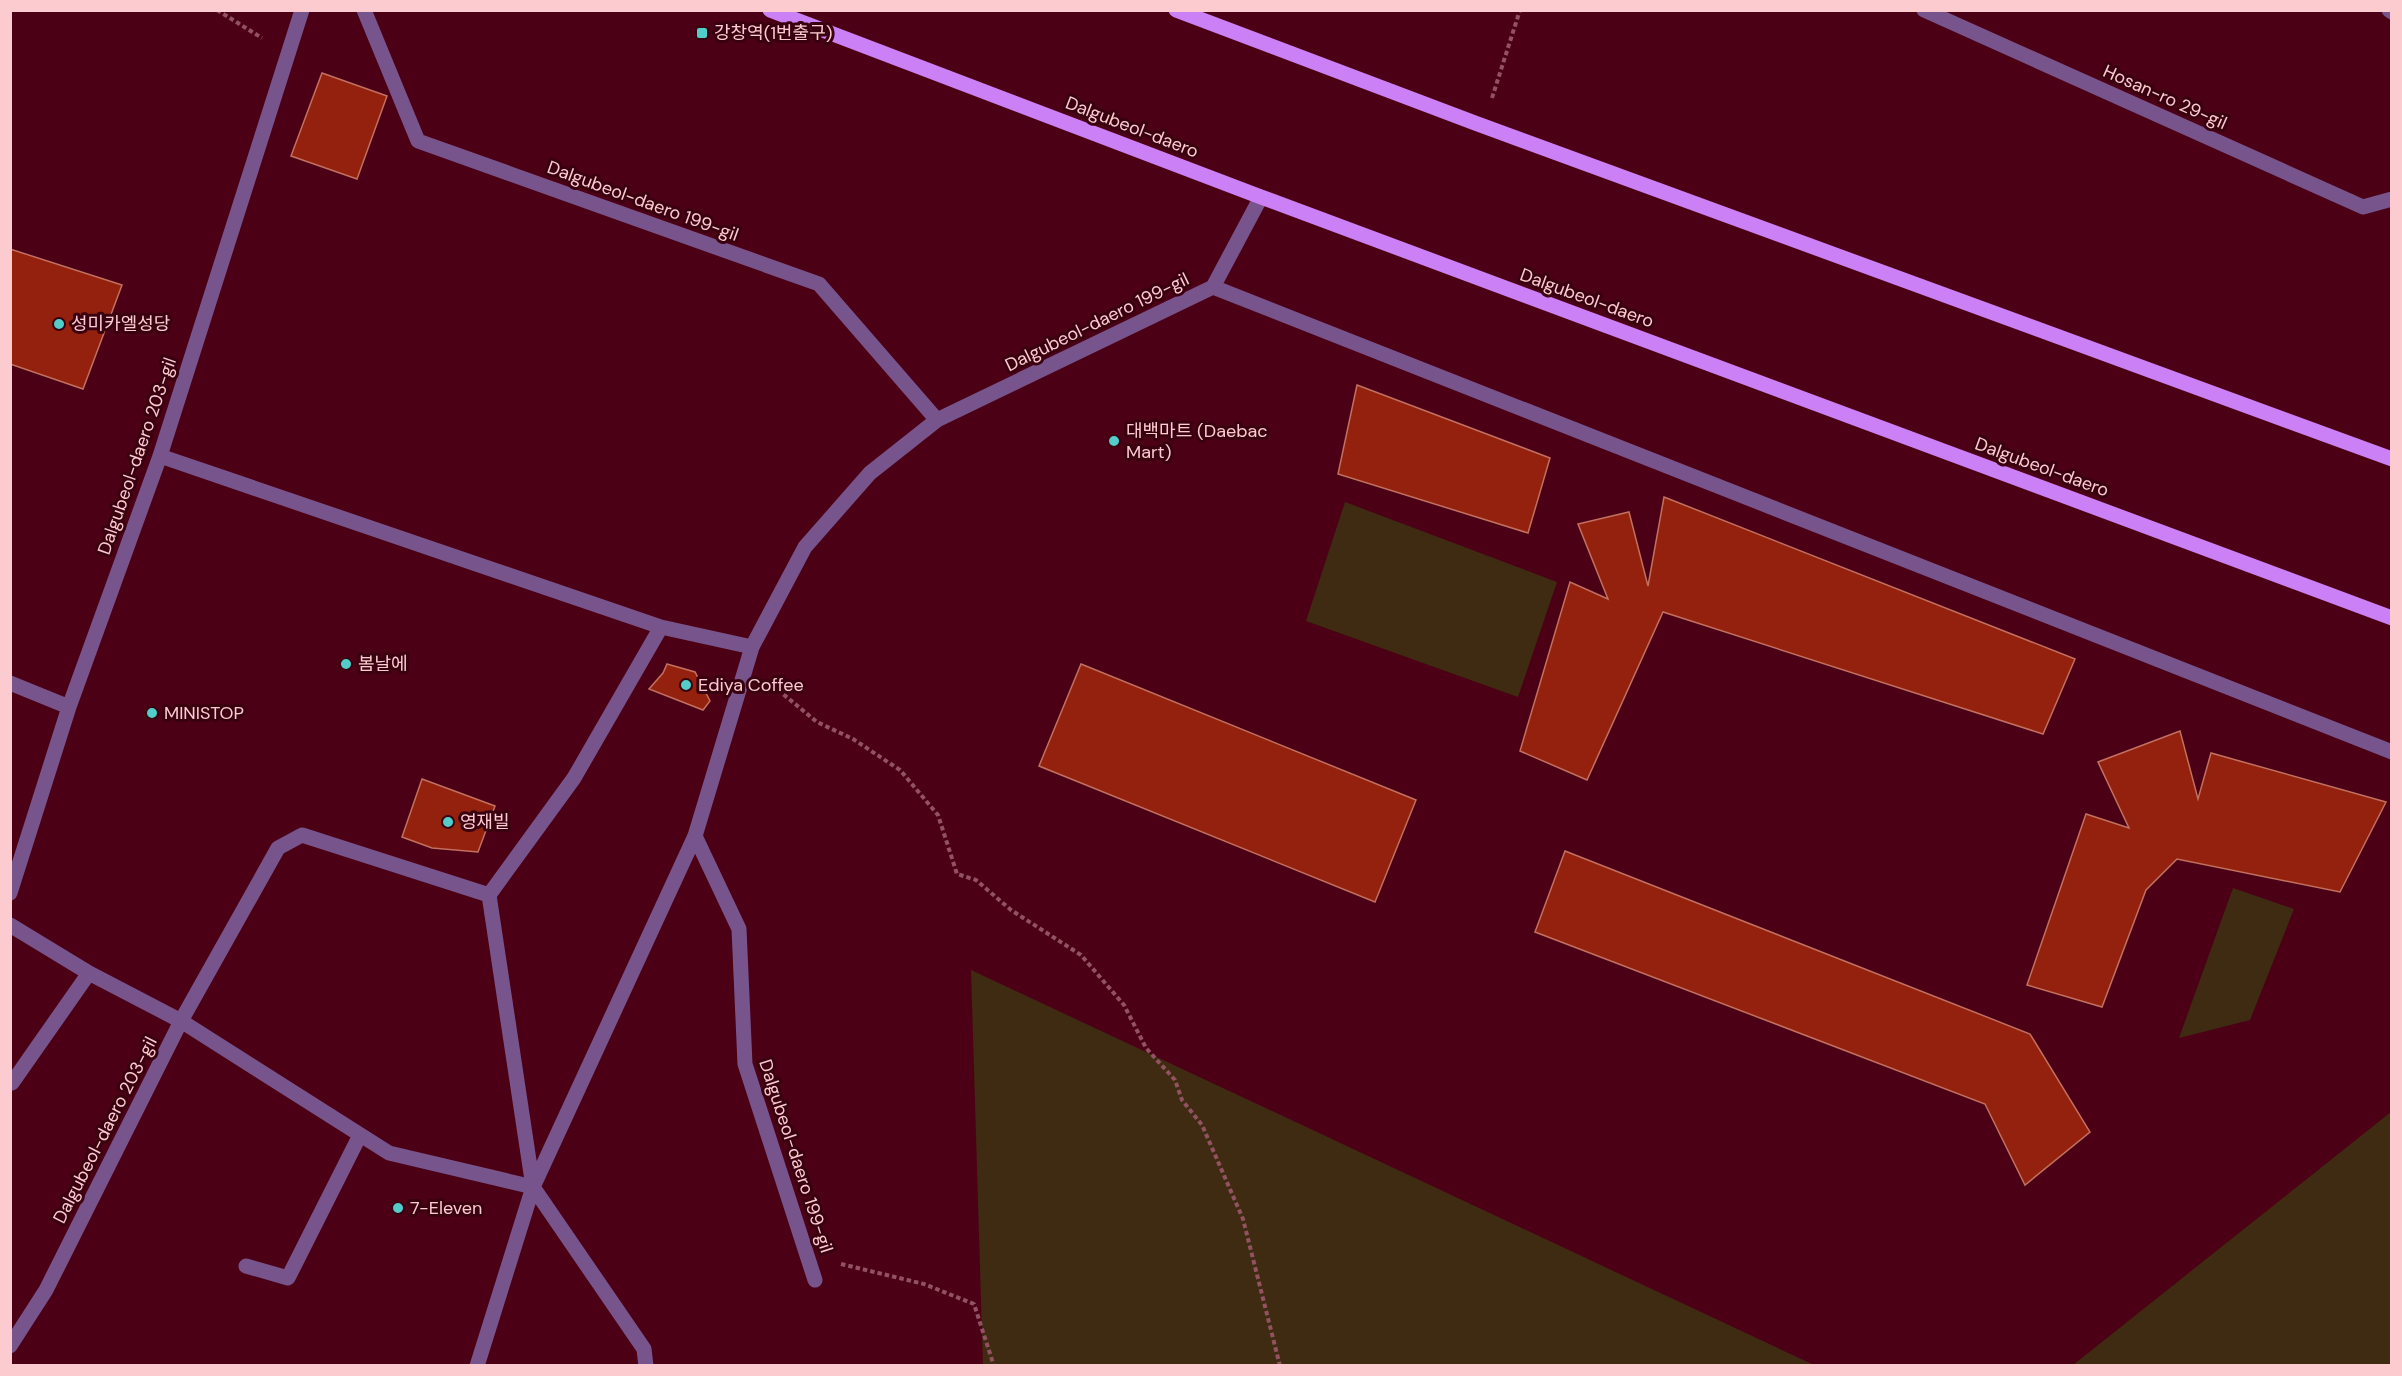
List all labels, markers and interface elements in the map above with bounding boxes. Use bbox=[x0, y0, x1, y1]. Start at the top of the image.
place label: 강창역(1번출구) bbox=[714, 21, 832, 45]
marker: 강창역(1번출구) bbox=[695, 26, 709, 40]
street label: Hosan-ro 29-gil bbox=[2099, 59, 2231, 135]
street label: Dalgubeol-daero bbox=[1062, 91, 1202, 163]
street label: Dalgubeol-daero 199-gil bbox=[544, 155, 742, 247]
street label: Dalgubeol-daero bbox=[1517, 263, 1657, 333]
street label: Dalgubeol-daero 199-gil bbox=[1001, 267, 1193, 377]
place label: 성미카엘성당 bbox=[71, 312, 170, 336]
marker: 성미카엘성당 bbox=[52, 317, 66, 331]
street label: Dalgubeol-daero 203-gil bbox=[92, 354, 182, 558]
place label: 대백마트 (Daebac Mart) bbox=[1126, 419, 1268, 464]
street label: Dalgubeol-daero bbox=[1972, 432, 2112, 502]
marker: 대백마트 (Daebac Mart) bbox=[1107, 434, 1121, 448]
place label: 봄날에 bbox=[358, 652, 408, 676]
marker: 봄날에 bbox=[339, 657, 353, 671]
place label: Ediya Coffee bbox=[698, 673, 804, 697]
marker: Ediya Coffee bbox=[679, 678, 693, 692]
place label: MINISTOP bbox=[164, 701, 244, 725]
marker: MINISTOP bbox=[145, 706, 159, 720]
place label: 영재빌 bbox=[460, 810, 510, 834]
marker: 영재빌 bbox=[441, 815, 455, 829]
street label: Dalgubeol-daero 203-gil bbox=[47, 1032, 163, 1228]
street label: Dalgubeol-daero 199-gil bbox=[753, 1056, 839, 1256]
place label: 7-Eleven bbox=[410, 1196, 482, 1220]
marker: 7-Eleven bbox=[391, 1201, 405, 1215]

